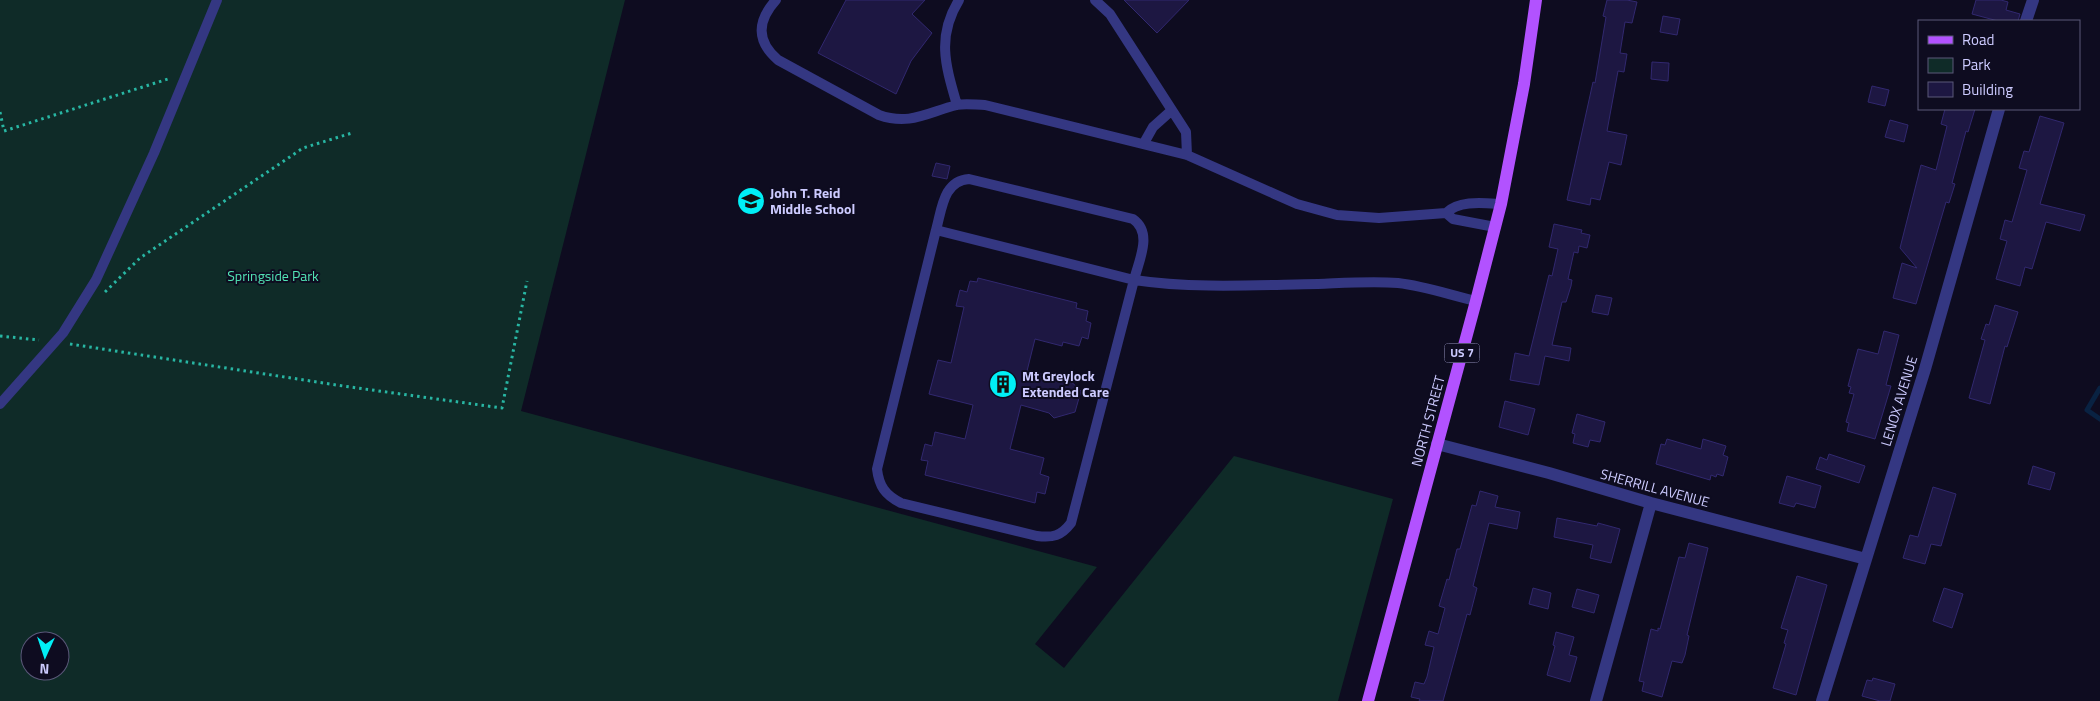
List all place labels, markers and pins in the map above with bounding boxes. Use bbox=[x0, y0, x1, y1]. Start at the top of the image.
place label: John T. Reid Middle School bbox=[770, 182, 855, 219]
school or university icon: John T. Reid Middle School bbox=[736, 186, 766, 216]
place label: Mt Greylock Extended Care bbox=[1022, 365, 1109, 402]
building icon: Mt Greylock Extended Care bbox=[988, 369, 1018, 399]

